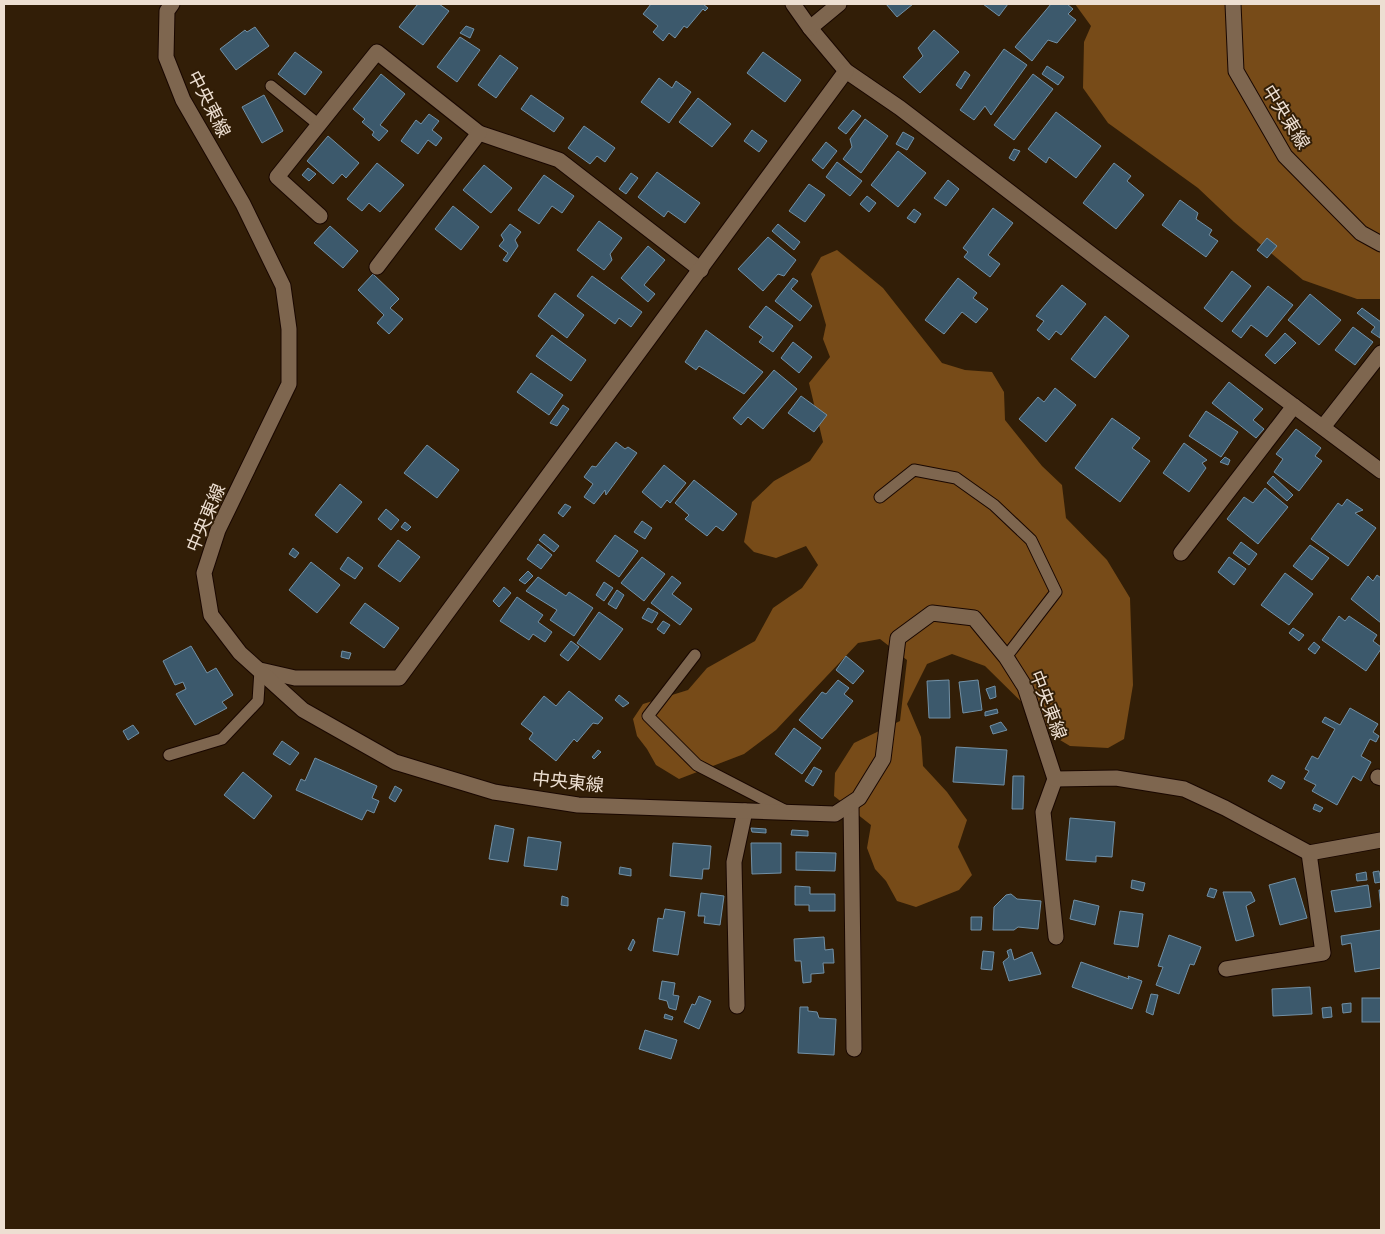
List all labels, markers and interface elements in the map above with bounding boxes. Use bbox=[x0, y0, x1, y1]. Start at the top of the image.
street label: 中央東線 bbox=[183, 67, 234, 141]
street label: 中央東線 bbox=[1258, 81, 1314, 153]
street label: 中央東線 bbox=[183, 481, 230, 555]
street label: 中央東線 bbox=[1025, 668, 1070, 743]
street label: 中央東線 bbox=[531, 768, 605, 797]

